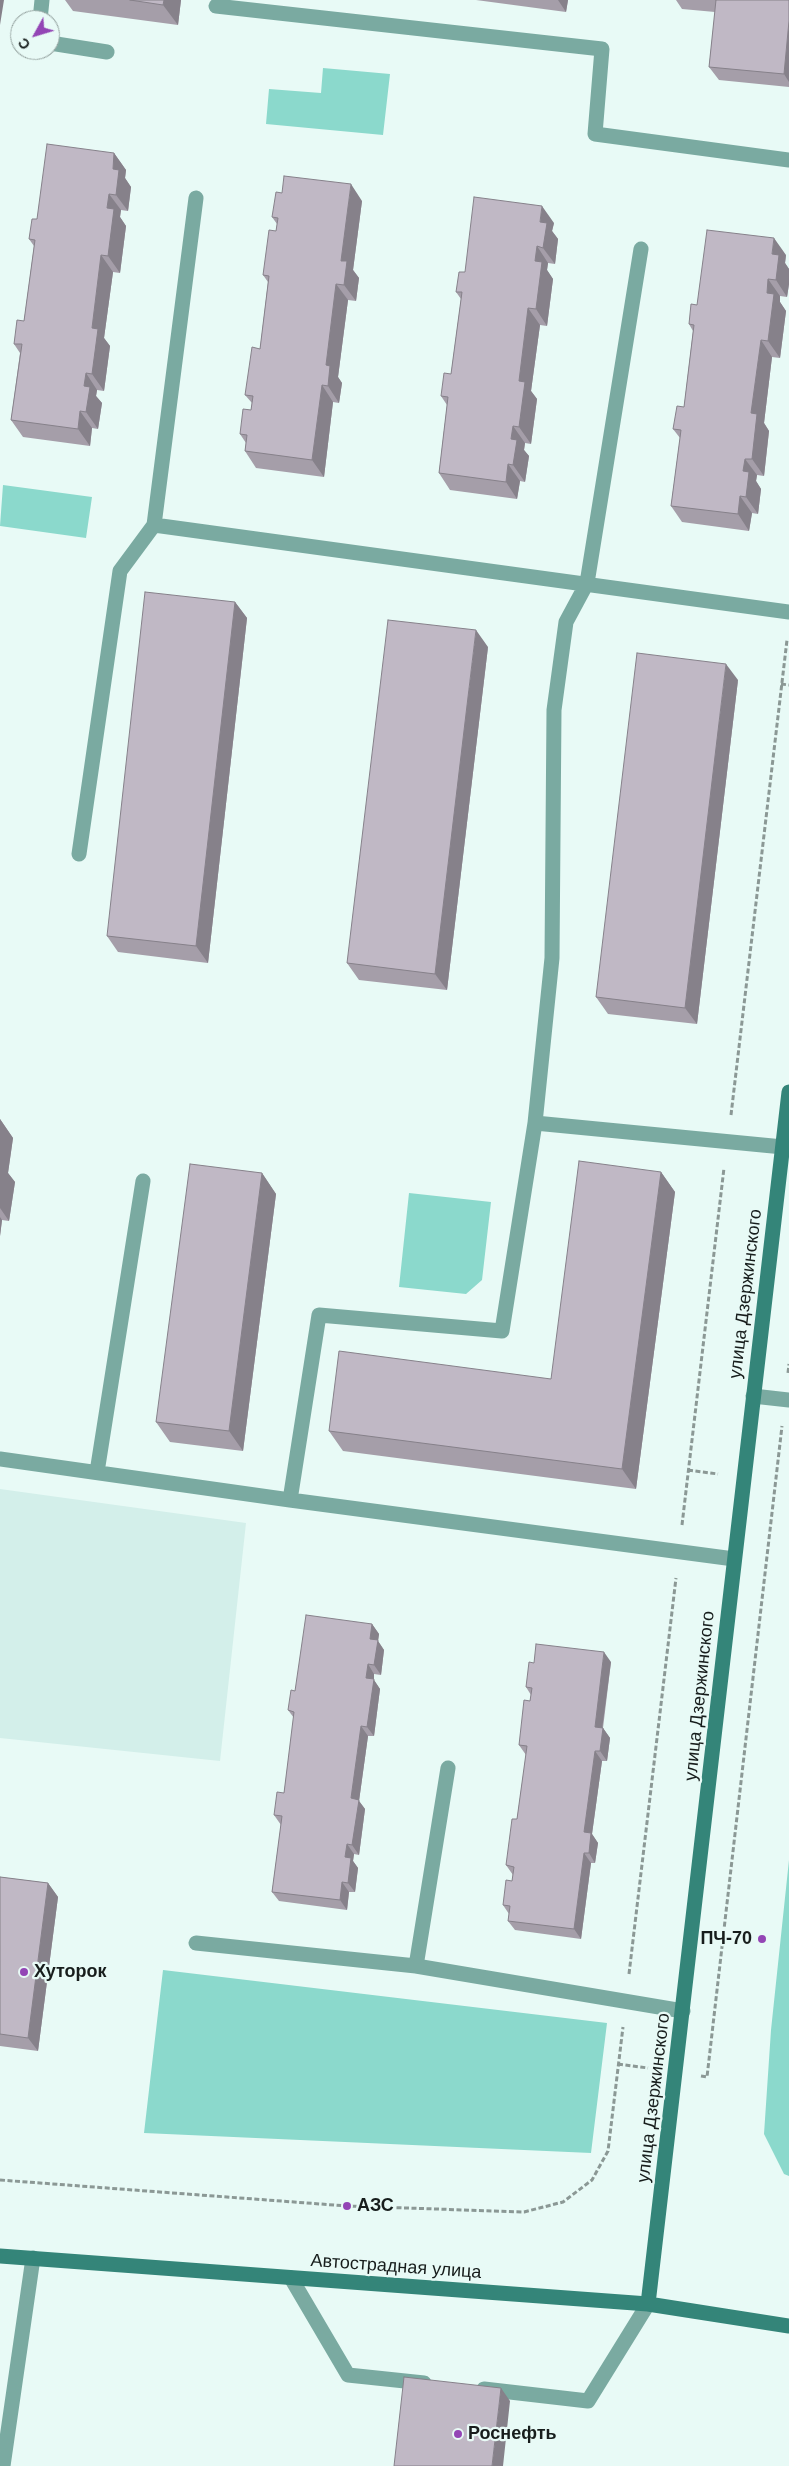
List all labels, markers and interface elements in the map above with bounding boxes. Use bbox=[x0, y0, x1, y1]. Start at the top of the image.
north arrow bbox=[10, 10, 60, 60]
text: С bbox=[15, 35, 34, 53]
street label: улица Дзержинского bbox=[725, 1208, 767, 1380]
street label: улица Дзержинского bbox=[680, 1610, 720, 1782]
place label: ПЧ-70 bbox=[700, 1928, 752, 1950]
marker: ПЧ-70 bbox=[756, 1933, 768, 1945]
place label: Хуторок bbox=[34, 1961, 107, 1983]
marker: Хуторок bbox=[18, 1966, 30, 1978]
street label: улица Дзержинского bbox=[633, 2012, 675, 2184]
place label: АЗС bbox=[357, 2195, 394, 2217]
marker: АЗС bbox=[341, 2200, 353, 2212]
street label: Автострадная улица bbox=[310, 2250, 482, 2284]
place label: Роснефть bbox=[468, 2423, 557, 2445]
marker: Роснефть bbox=[452, 2428, 464, 2440]

